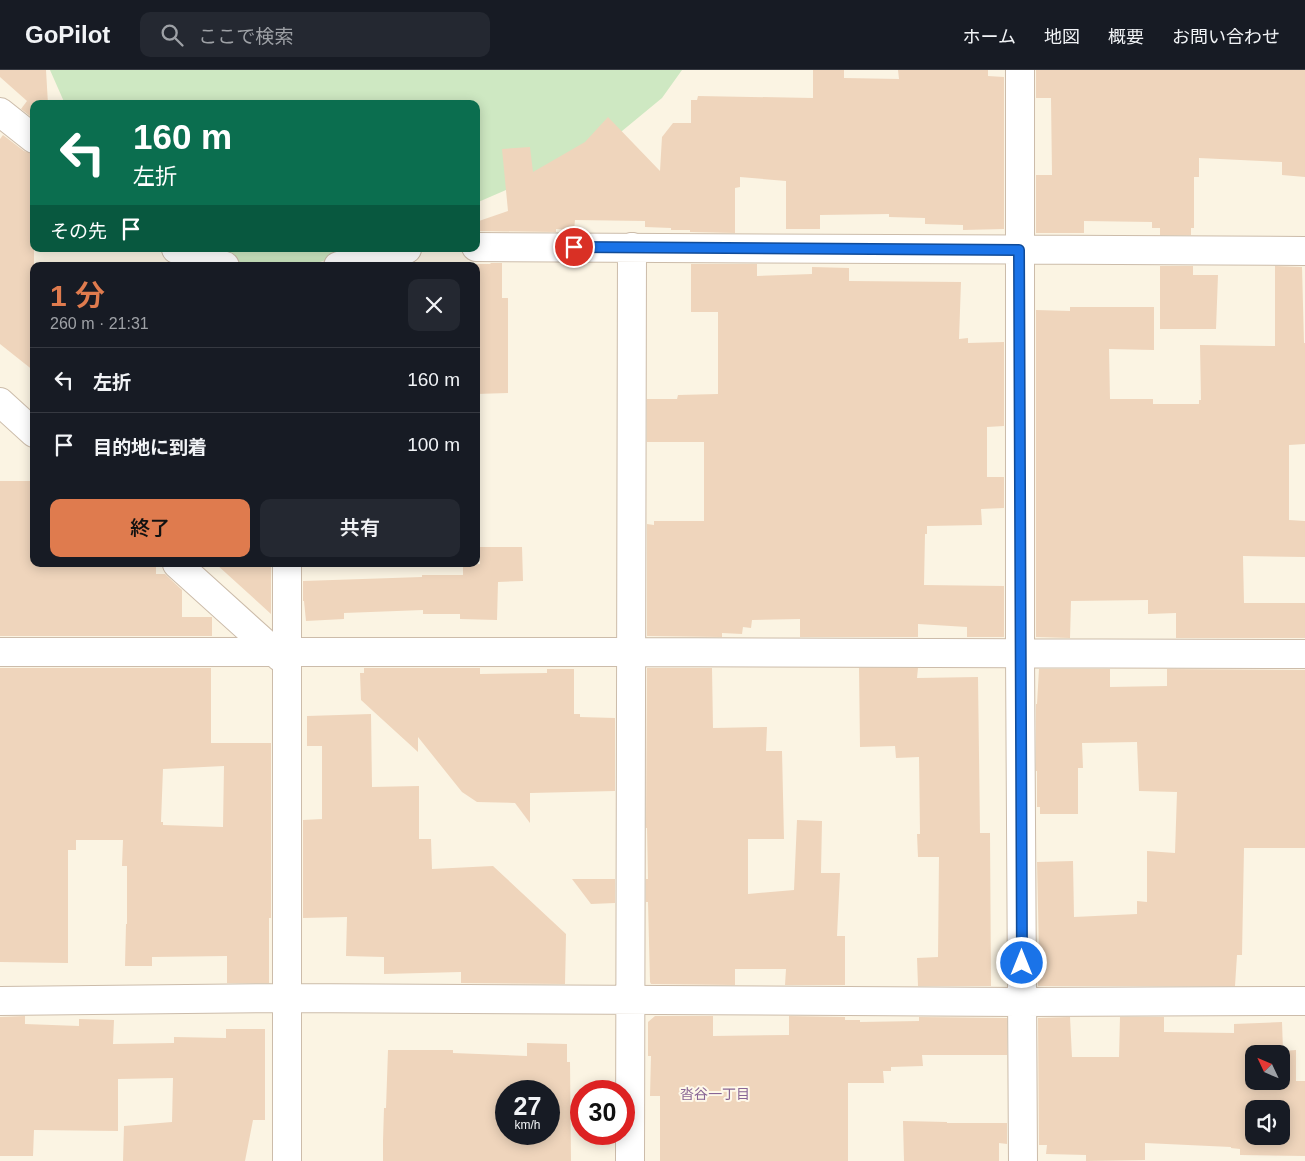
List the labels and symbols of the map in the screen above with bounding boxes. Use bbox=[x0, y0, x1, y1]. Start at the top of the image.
pin bbox=[553, 226, 595, 268]
position arrow bbox=[995, 936, 1047, 988]
north arrow bbox=[1245, 1045, 1290, 1090]
speed limit sign: 30 bbox=[570, 1080, 635, 1145]
district label: 沓谷一丁目 bbox=[680, 1086, 750, 1102]

